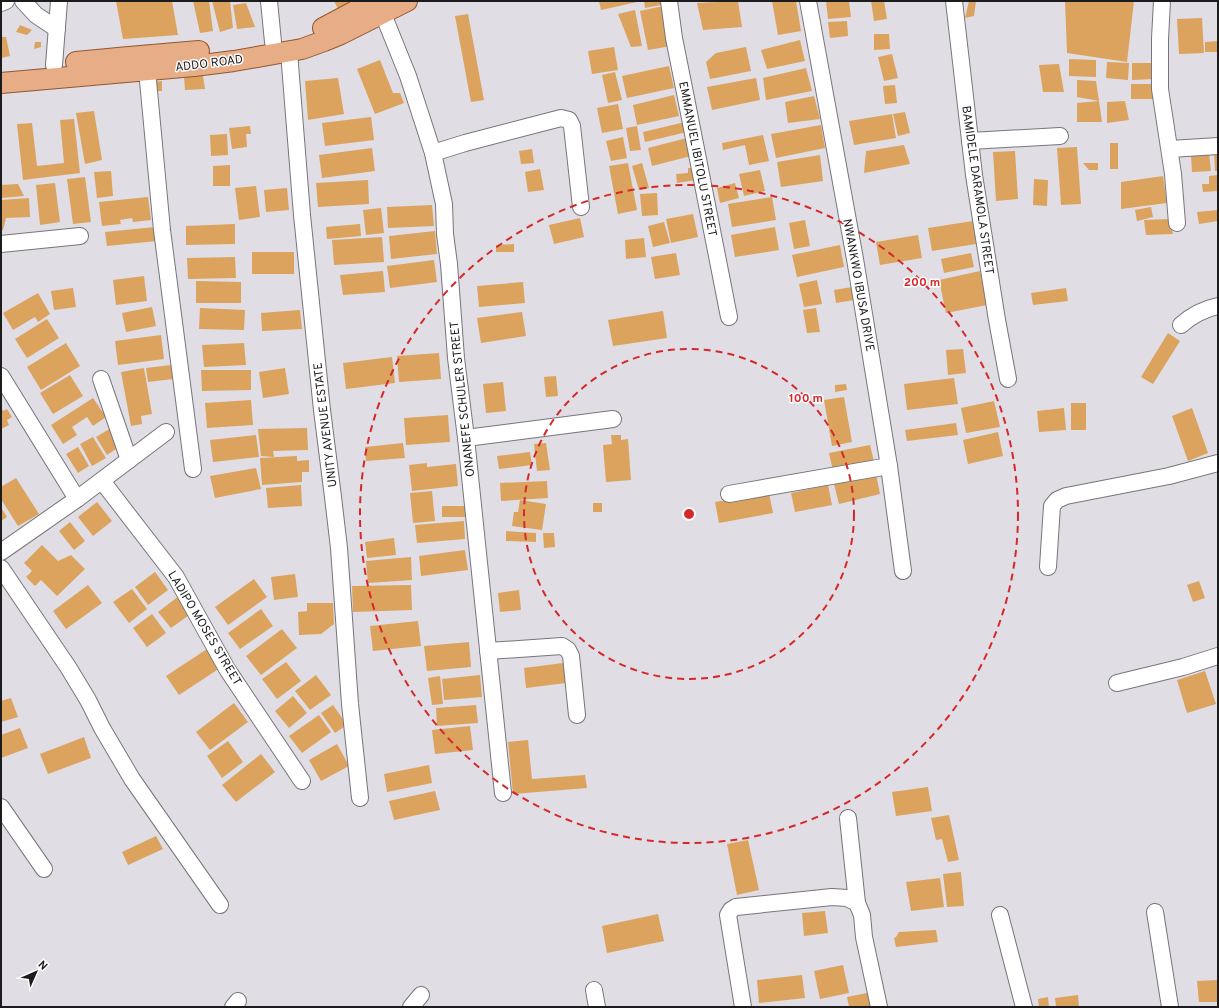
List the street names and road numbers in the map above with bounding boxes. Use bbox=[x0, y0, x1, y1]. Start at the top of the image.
street label: ADDO ROAD bbox=[174, 52, 244, 76]
street label: EMMANUEL IBITOLU STREET bbox=[674, 80, 720, 238]
street label: BAMIDELE DARAMOLA STREET bbox=[957, 105, 997, 276]
street label: NWANKWO IBUSA DRIVE bbox=[838, 217, 878, 353]
street label: ONANEFE SCHULER STREET bbox=[447, 320, 479, 478]
street label: UNITY AVENUE ESTATE bbox=[310, 362, 342, 488]
street label: LADIPO MOSES STREET bbox=[163, 568, 245, 689]

